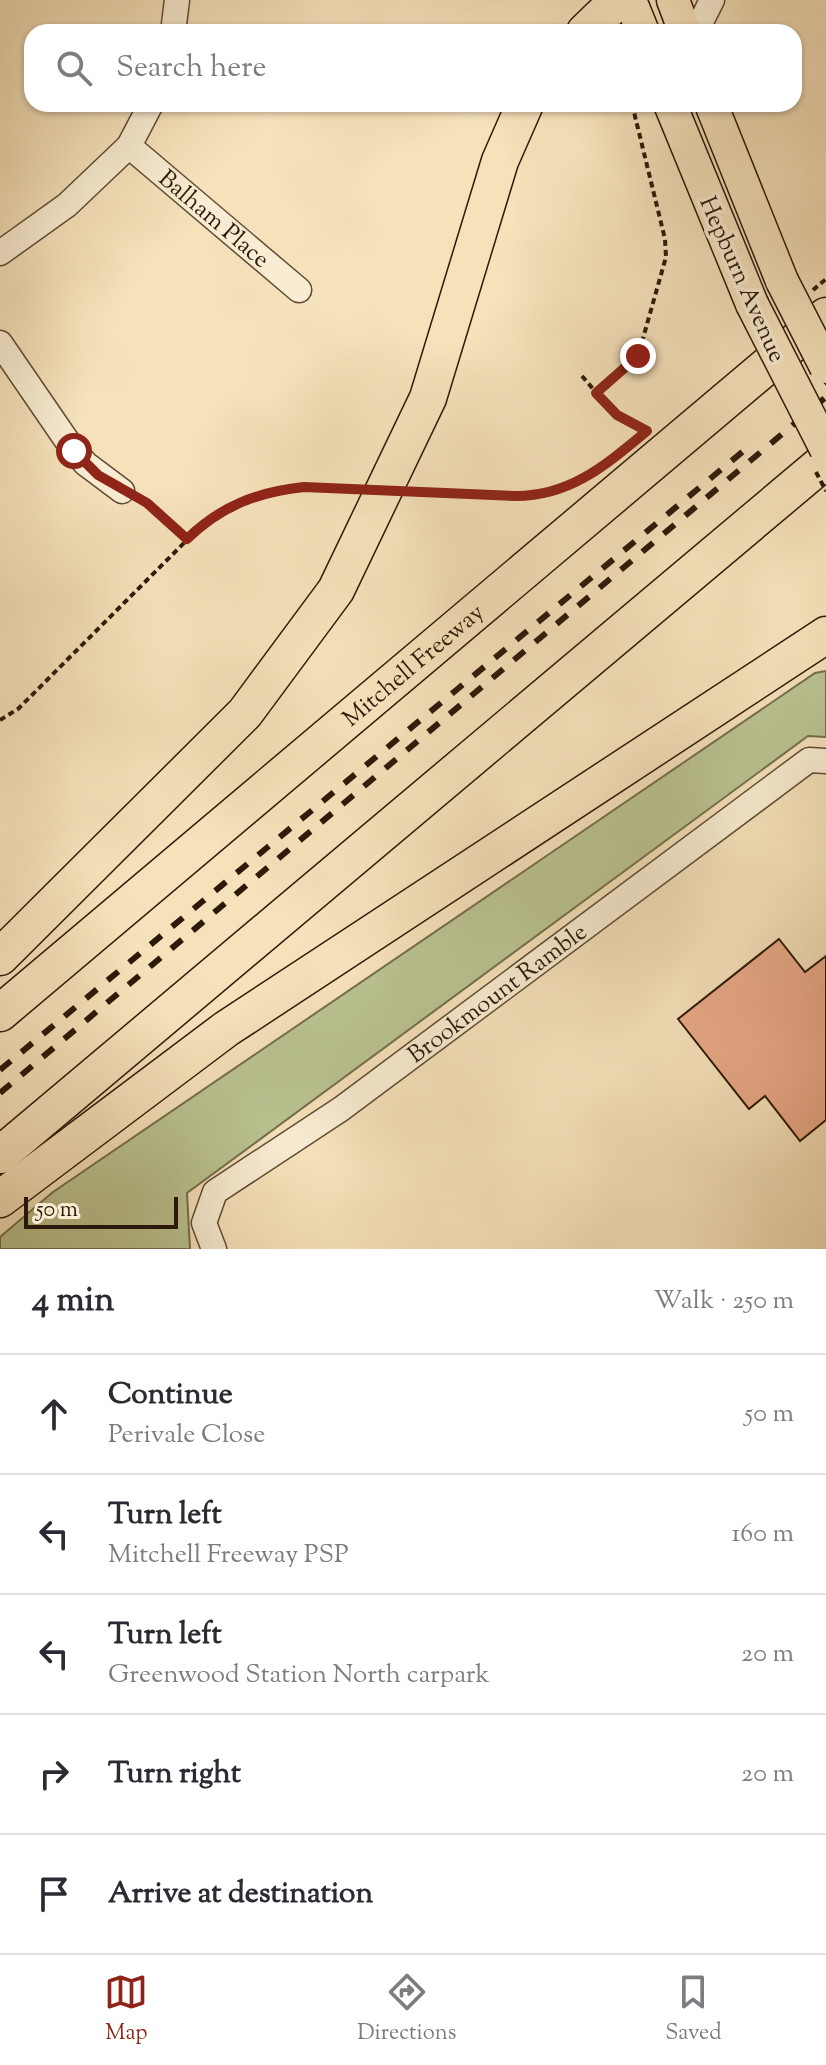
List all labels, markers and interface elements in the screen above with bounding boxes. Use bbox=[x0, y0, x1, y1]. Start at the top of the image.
search box bbox=[24, 24, 802, 112]
icon: search bbox=[52, 46, 96, 90]
text: Search here bbox=[116, 47, 266, 90]
street label: Balham Place bbox=[150, 163, 276, 277]
street label: Hepburn Avenue bbox=[689, 191, 793, 368]
route end bbox=[620, 338, 656, 374]
route start bbox=[56, 433, 92, 469]
street label: Mitchell Freeway bbox=[336, 597, 492, 736]
street label: Brookmount Ramble bbox=[401, 916, 595, 1073]
scale bar bbox=[24, 1193, 178, 1229]
text: 50 m bbox=[36, 1195, 78, 1227]
text: 4 min bbox=[32, 1277, 114, 1326]
text: Walk · 250 m bbox=[653, 1283, 794, 1320]
text: Continue bbox=[108, 1374, 233, 1417]
icon: ahead bbox=[32, 1392, 76, 1436]
text: 50 m bbox=[744, 1396, 794, 1433]
text: Perivale Close bbox=[108, 1417, 265, 1454]
text: Turn left bbox=[108, 1494, 222, 1537]
icon: left bbox=[32, 1512, 76, 1556]
text: 160 m bbox=[731, 1516, 794, 1553]
text: Mitchell Freeway PSP bbox=[108, 1537, 349, 1574]
text: Turn left bbox=[108, 1614, 222, 1657]
icon: left bbox=[32, 1632, 76, 1676]
text: 20 m bbox=[741, 1636, 794, 1673]
text: Greenwood Station North carpark bbox=[108, 1657, 490, 1694]
icon: right bbox=[32, 1752, 76, 1796]
text: Turn right bbox=[108, 1753, 241, 1796]
text: 20 m bbox=[741, 1756, 794, 1793]
icon: arrive bbox=[32, 1872, 76, 1916]
text: Arrive at destination bbox=[108, 1873, 373, 1916]
tab: Map bbox=[104, 1970, 148, 2050]
tab: Directions bbox=[357, 1970, 456, 2050]
tab: Saved bbox=[665, 1970, 722, 2050]

